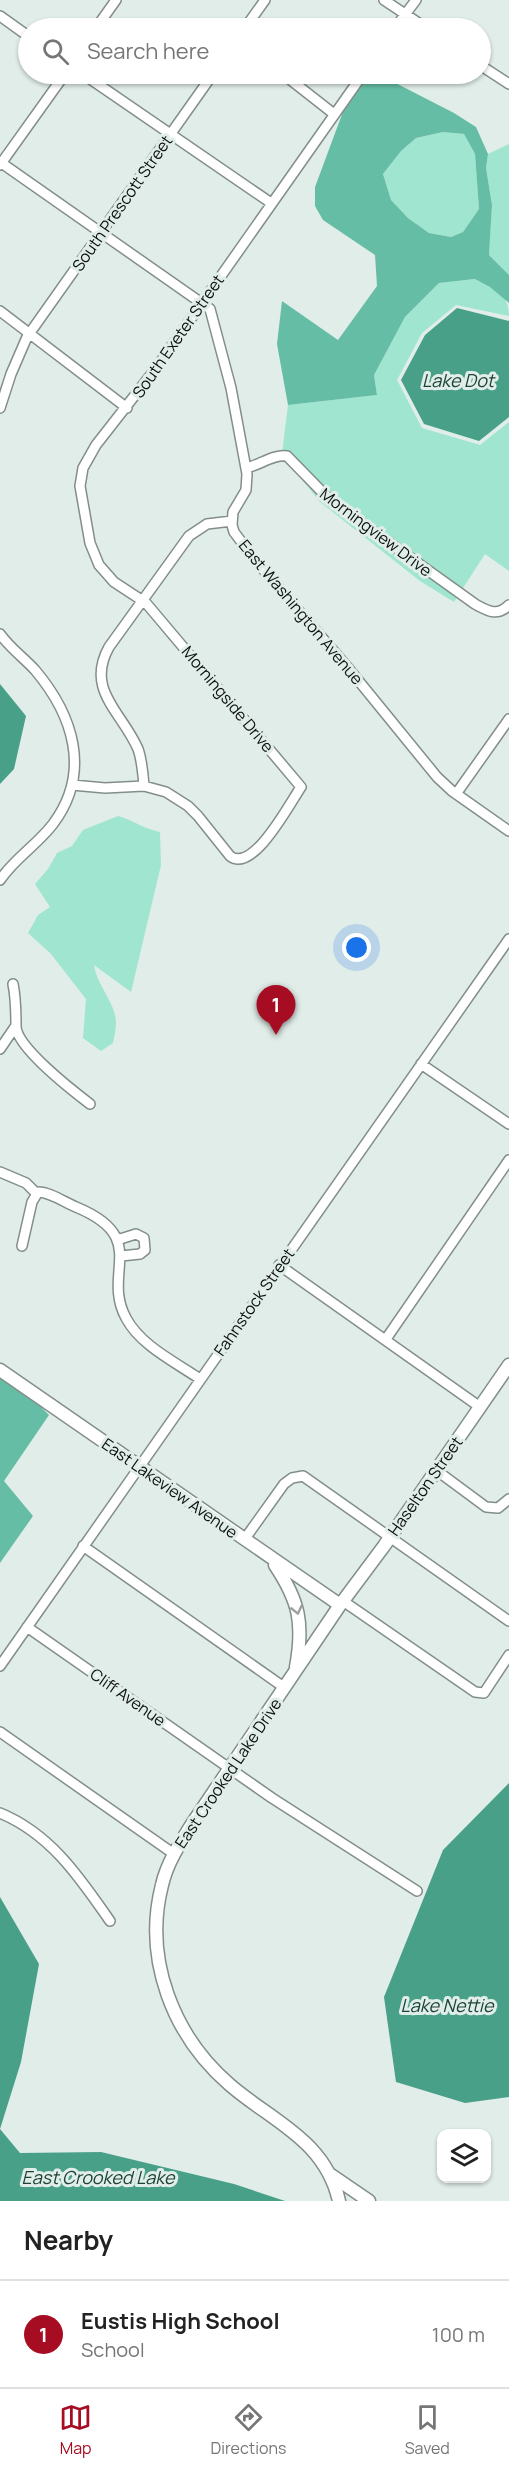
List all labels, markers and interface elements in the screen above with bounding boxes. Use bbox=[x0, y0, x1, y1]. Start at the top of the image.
search box bbox=[18, 18, 491, 84]
icon: search bbox=[39, 35, 72, 68]
text: Search here bbox=[87, 36, 209, 66]
street label: South Prescott Street bbox=[67, 131, 177, 275]
street label: South Exeter Street bbox=[127, 270, 229, 402]
water label: Lake Dot bbox=[422, 368, 496, 392]
street label: Morningview Drive bbox=[316, 483, 436, 581]
street label: East Washington Avenue bbox=[234, 535, 368, 689]
street label: Morningside Drive bbox=[177, 641, 279, 757]
your location bbox=[342, 933, 371, 962]
pin: 1 bbox=[256, 986, 296, 1035]
street label: Fahnstock Street bbox=[209, 1244, 299, 1360]
street label: Haselton Street bbox=[383, 1432, 467, 1540]
street label: East Lakeview Avenue bbox=[98, 1433, 242, 1543]
one-way arrow bbox=[290, 1605, 303, 1615]
street label: Cliff Avenue bbox=[86, 1663, 170, 1731]
street label: East Crooked Lake Drive bbox=[170, 1694, 286, 1852]
water label: Lake Nettie bbox=[401, 1993, 495, 2017]
map controls bbox=[437, 2129, 491, 2183]
button: layers bbox=[437, 2129, 491, 2183]
water label: East Crooked Lake bbox=[22, 2165, 176, 2189]
text: Nearby bbox=[24, 2222, 113, 2258]
text: Eustis High School bbox=[81, 2306, 280, 2336]
text: 1 bbox=[39, 2321, 48, 2348]
text: 100 m bbox=[432, 2321, 485, 2348]
text: School bbox=[81, 2336, 145, 2363]
tab: Map bbox=[59, 2401, 92, 2459]
tab: Directions bbox=[211, 2401, 286, 2459]
tab: Saved bbox=[405, 2401, 450, 2459]

